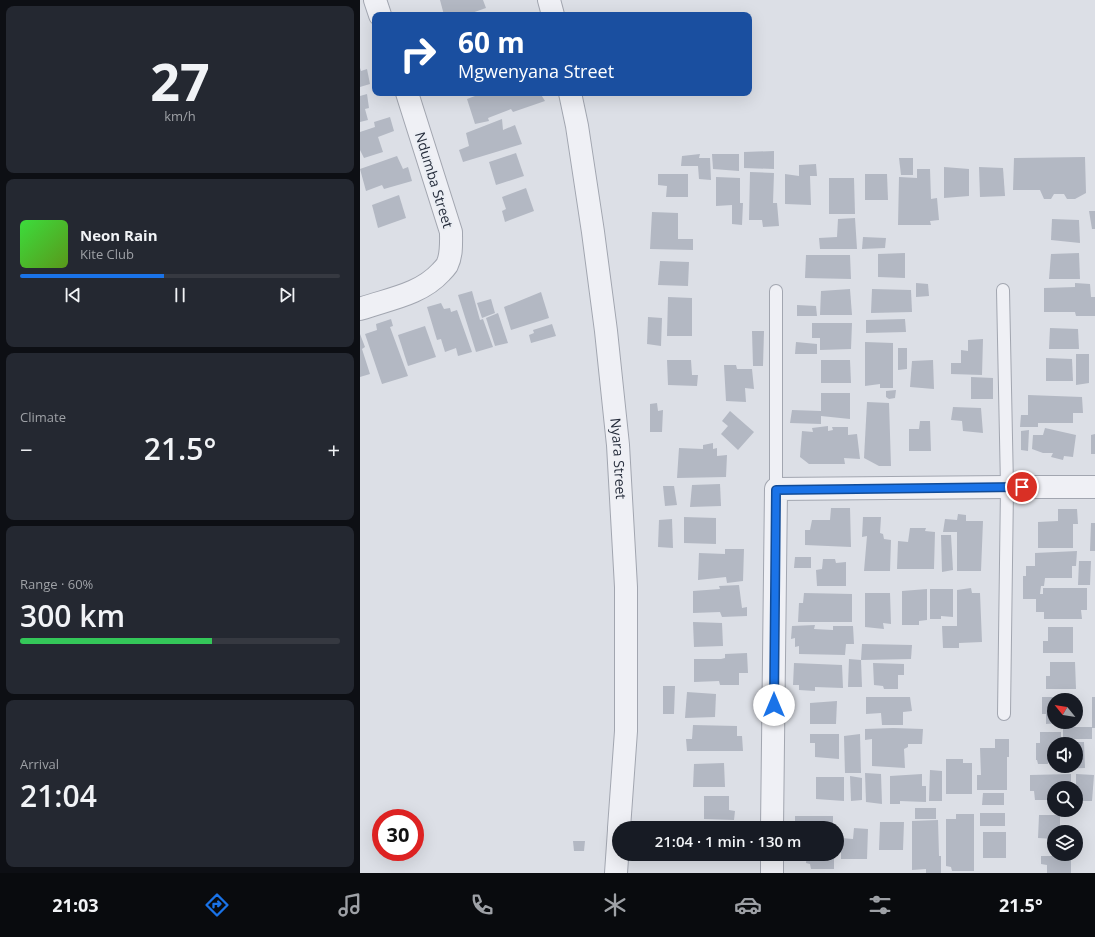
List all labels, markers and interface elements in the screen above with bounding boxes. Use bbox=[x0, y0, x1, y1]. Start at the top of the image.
text: 60 m bbox=[458, 23, 525, 61]
icon: right bbox=[392, 28, 444, 80]
text: 27 bbox=[150, 45, 210, 116]
text: Mgwenyana Street bbox=[458, 59, 614, 83]
text: km/h bbox=[164, 107, 196, 125]
street label: Ndumba Street bbox=[411, 129, 458, 230]
text: Neon Rain bbox=[80, 225, 158, 245]
text: Kite Club bbox=[80, 245, 134, 263]
icon: previous bbox=[62, 284, 84, 306]
icon: pause bbox=[169, 284, 191, 306]
icon: next bbox=[276, 284, 298, 306]
text: Climate bbox=[20, 408, 66, 426]
street label: Nyara Street bbox=[606, 417, 631, 500]
text: 21.5° bbox=[144, 428, 216, 469]
text: − bbox=[20, 434, 33, 464]
text: + bbox=[327, 434, 340, 464]
pin bbox=[1005, 470, 1039, 504]
icon: arrive bbox=[1011, 476, 1033, 498]
text: Range · 60% bbox=[20, 575, 93, 593]
text: 300 km bbox=[20, 595, 125, 636]
position arrow bbox=[753, 684, 795, 726]
north arrow bbox=[1047, 693, 1083, 729]
map controls bbox=[1047, 693, 1083, 861]
button: sound bbox=[1047, 737, 1083, 773]
text: Arrival bbox=[20, 755, 59, 773]
text: 21:04 bbox=[20, 775, 97, 816]
button: search bbox=[1047, 781, 1083, 817]
speed limit sign: 30 bbox=[372, 809, 424, 861]
button: layers bbox=[1047, 825, 1083, 861]
text: 21:04 · 1 min · 130 m bbox=[655, 831, 801, 851]
icon: directions bbox=[203, 891, 231, 919]
icon: music bbox=[336, 891, 364, 919]
icon: phone bbox=[468, 891, 496, 919]
icon: climate bbox=[601, 891, 629, 919]
icon: car bbox=[734, 891, 762, 919]
icon: filters bbox=[866, 891, 894, 919]
text: 21:03 bbox=[52, 893, 99, 917]
text: 21.5° bbox=[999, 893, 1043, 917]

